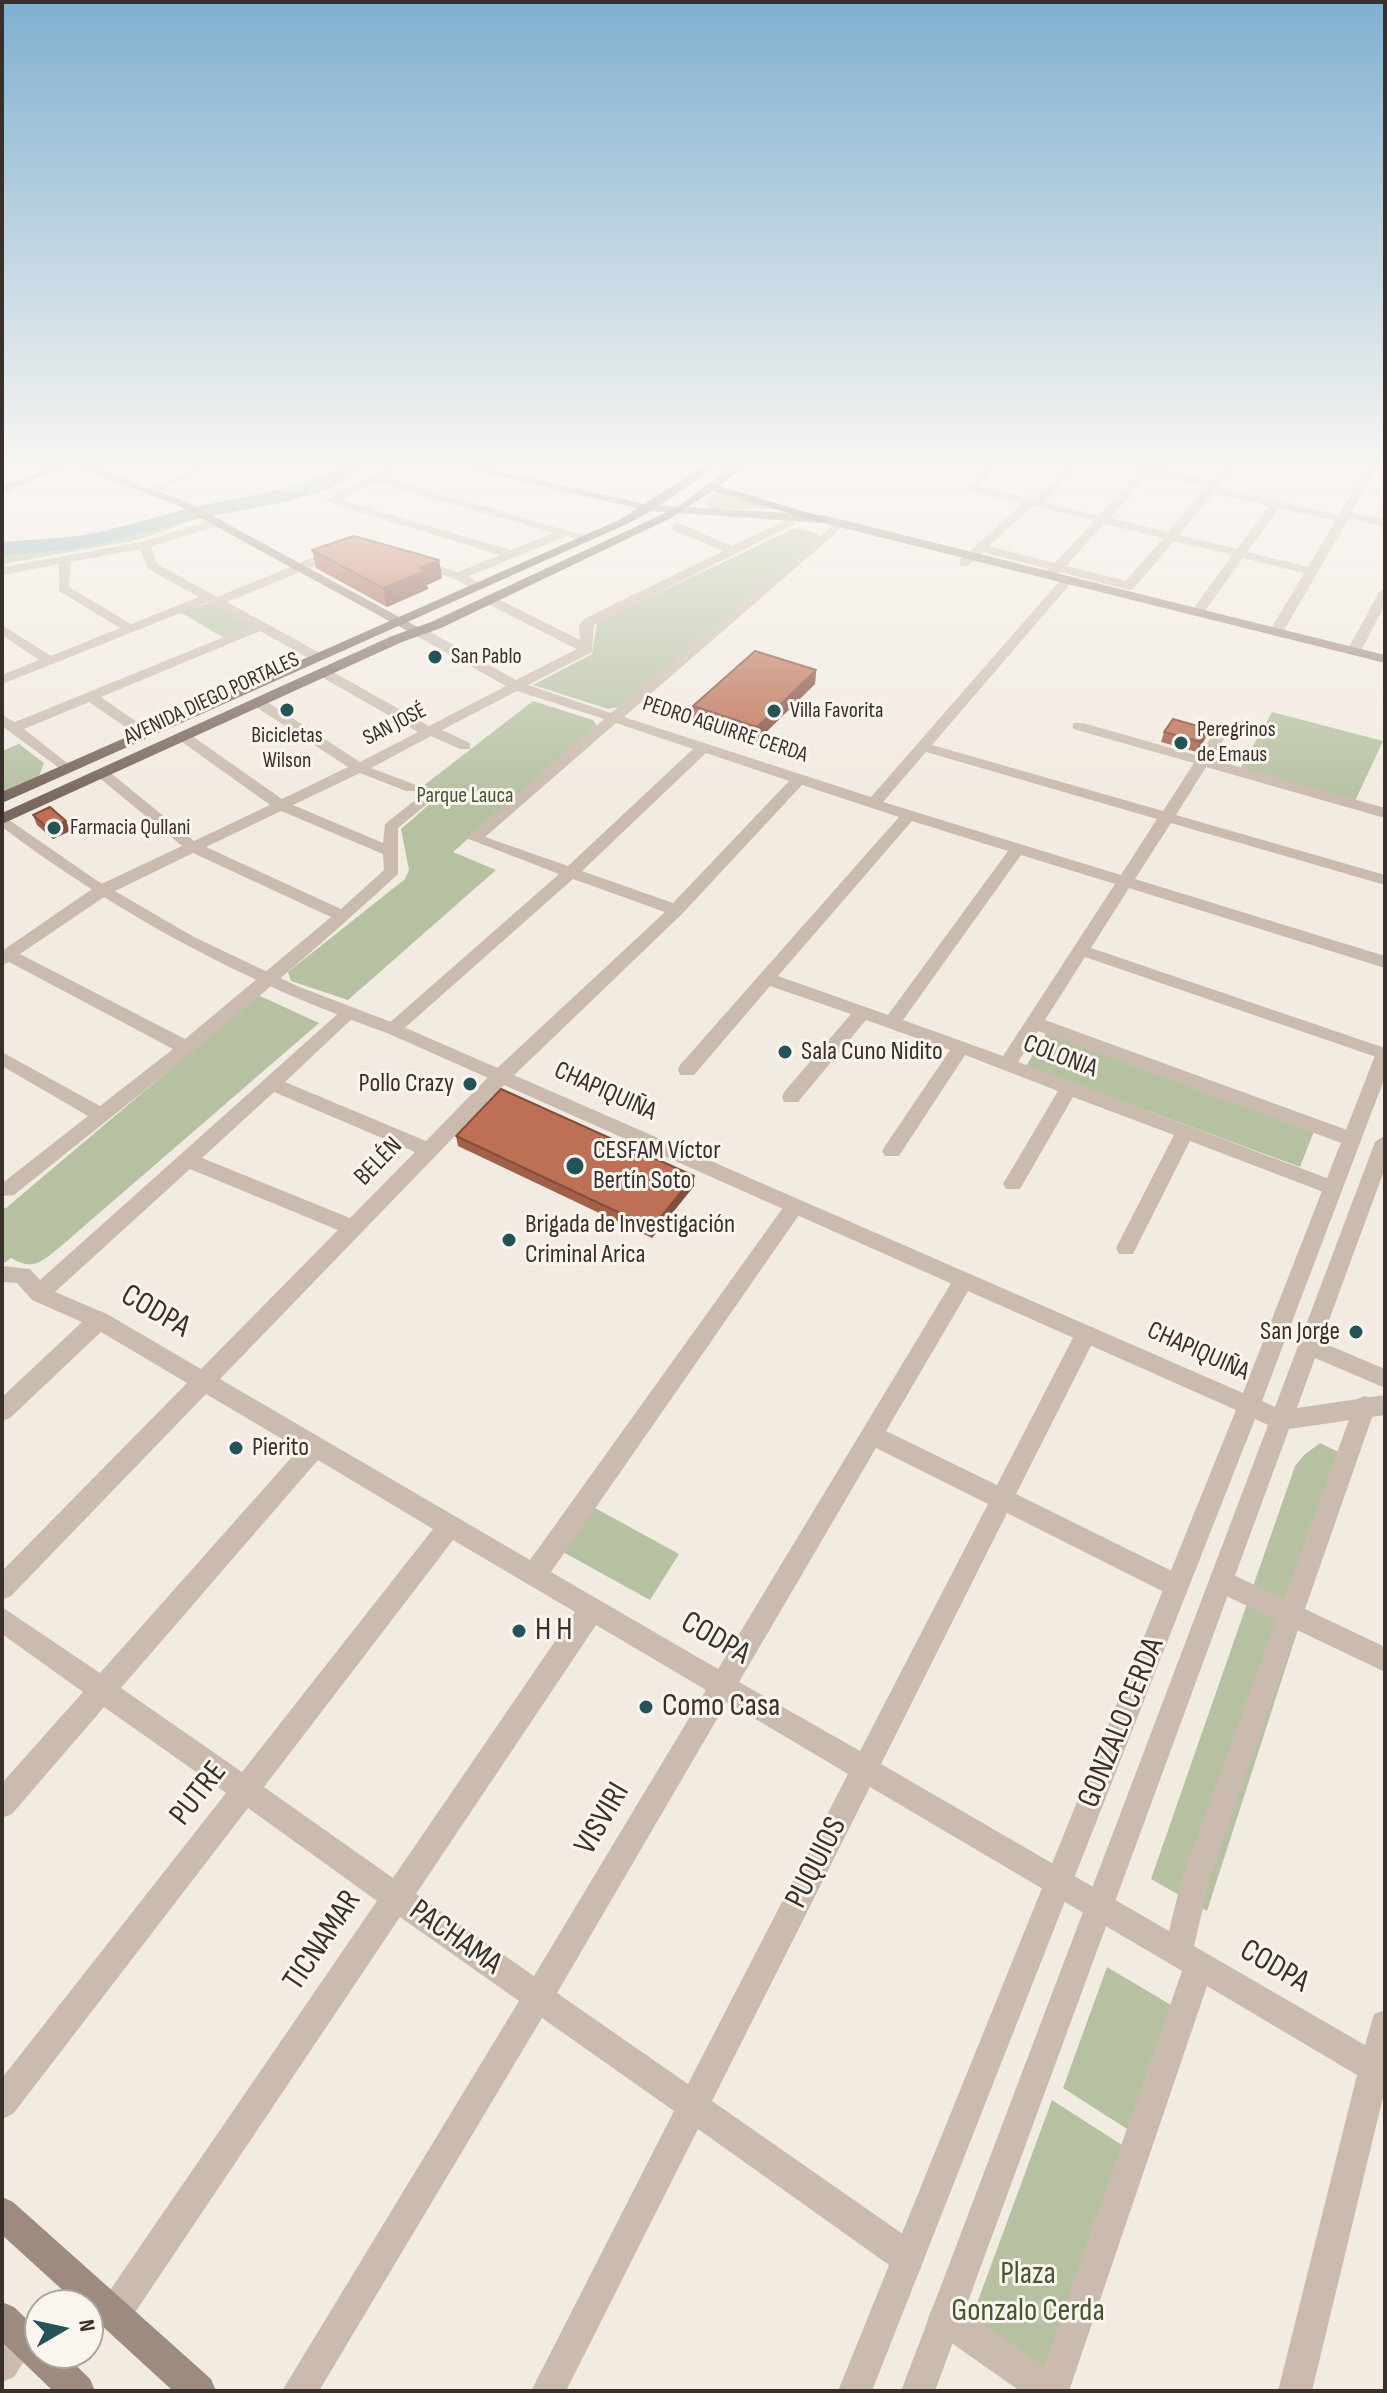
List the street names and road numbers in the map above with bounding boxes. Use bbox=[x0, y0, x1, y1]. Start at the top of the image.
street label: AVENIDA DIEGO PORTALES bbox=[120, 647, 304, 751]
street label: PEDRO AGUIRRE CERDA bbox=[639, 691, 811, 769]
street label: SAN JOSÉ bbox=[359, 698, 431, 752]
street label: COLONIA bbox=[1019, 1029, 1101, 1085]
street label: CHAPIQUIÑA bbox=[549, 1056, 661, 1128]
street label: BELÉN bbox=[348, 1131, 410, 1193]
street label: CODPA bbox=[114, 1277, 196, 1347]
street label: CHAPIQUIÑA bbox=[1142, 1316, 1254, 1388]
street label: CODPA bbox=[674, 1604, 756, 1674]
street label: GONZALO CERDA bbox=[1071, 1632, 1173, 1814]
street label: PUTRE bbox=[162, 1754, 236, 1834]
street label: VISVIRI bbox=[567, 1776, 639, 1862]
street label: PUQUIOS bbox=[778, 1811, 856, 1915]
street label: TICNAMAR bbox=[276, 1884, 370, 1998]
street label: PACHAMA bbox=[401, 1892, 509, 1984]
street label: CODPA bbox=[1233, 1932, 1315, 2002]

